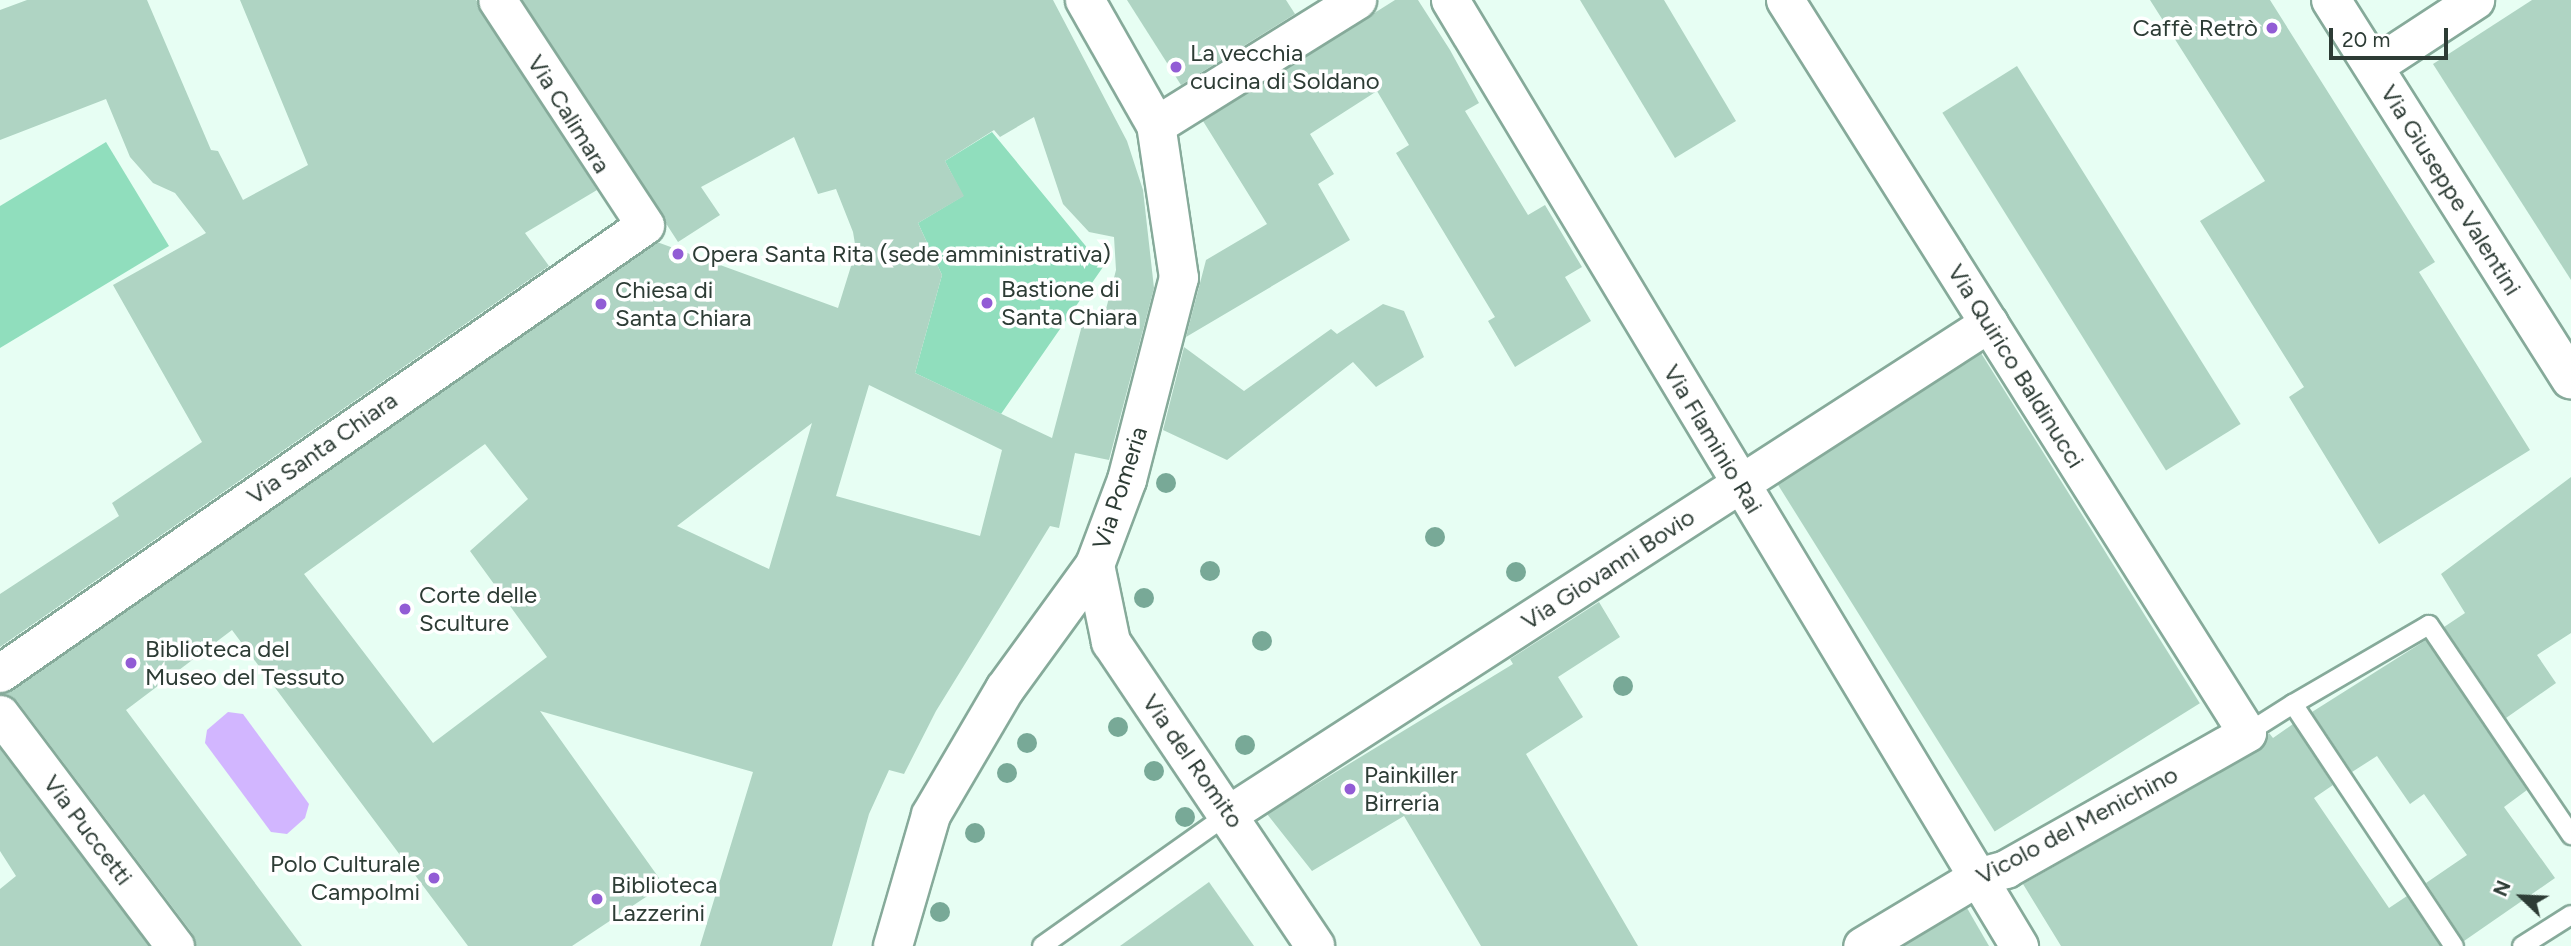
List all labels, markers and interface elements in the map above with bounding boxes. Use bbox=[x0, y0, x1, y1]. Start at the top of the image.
place label: Caffè Retrò bbox=[2133, 14, 2258, 42]
scale bar bbox=[2333, 14, 2452, 58]
marker: Caffè Retrò bbox=[2264, 20, 2280, 36]
text: 20 m bbox=[2342, 27, 2390, 52]
place label: La vecchia cucina di Soldano bbox=[1190, 39, 1380, 95]
street label: Via Calimara bbox=[521, 50, 617, 178]
marker: La vecchia cucina di Soldano bbox=[1168, 59, 1184, 75]
street label: Via Giuseppe Valentini bbox=[2375, 80, 2527, 300]
place label: Opera Santa Rita (sede amministrativa) bbox=[692, 240, 1111, 268]
marker: Opera Santa Rita (sede amministrativa) bbox=[670, 246, 686, 262]
street label: Via Quirico Baldinucci bbox=[1942, 259, 2090, 473]
place label: Bastione di Santa Chiara bbox=[1001, 275, 1137, 331]
place label: Chiesa di Santa Chiara bbox=[615, 276, 751, 332]
marker: Bastione di Santa Chiara bbox=[979, 295, 995, 311]
marker: Chiesa di Santa Chiara bbox=[593, 296, 609, 312]
street label: Via Flaminio Rai bbox=[1657, 359, 1769, 519]
street label: Via Santa Chiara bbox=[241, 386, 403, 510]
street label: Via Pomeria bbox=[1087, 423, 1153, 553]
street label: Via Giovanni Bovio bbox=[1516, 502, 1700, 636]
place label: Corte delle Sculture bbox=[419, 581, 537, 637]
marker: Corte delle Sculture bbox=[397, 601, 413, 617]
place label: Biblioteca del Museo del Tessuto bbox=[145, 635, 345, 691]
marker: Biblioteca del Museo del Tessuto bbox=[123, 655, 139, 671]
street label: Via del Romito bbox=[1136, 689, 1250, 833]
street label: Vicolo del Menichino bbox=[1971, 760, 2183, 890]
place label: Painkiller Birreria bbox=[1364, 761, 1458, 817]
street label: Via Puccetti bbox=[37, 769, 139, 891]
marker: Painkiller Birreria bbox=[1342, 781, 1358, 797]
place label: Polo Culturale Campolmi bbox=[270, 850, 420, 906]
north arrow bbox=[2487, 862, 2557, 932]
marker: Polo Culturale Campolmi bbox=[426, 870, 442, 886]
place label: Biblioteca Lazzerini bbox=[611, 871, 717, 927]
text: N bbox=[2489, 877, 2516, 900]
marker: Biblioteca Lazzerini bbox=[589, 891, 605, 907]

